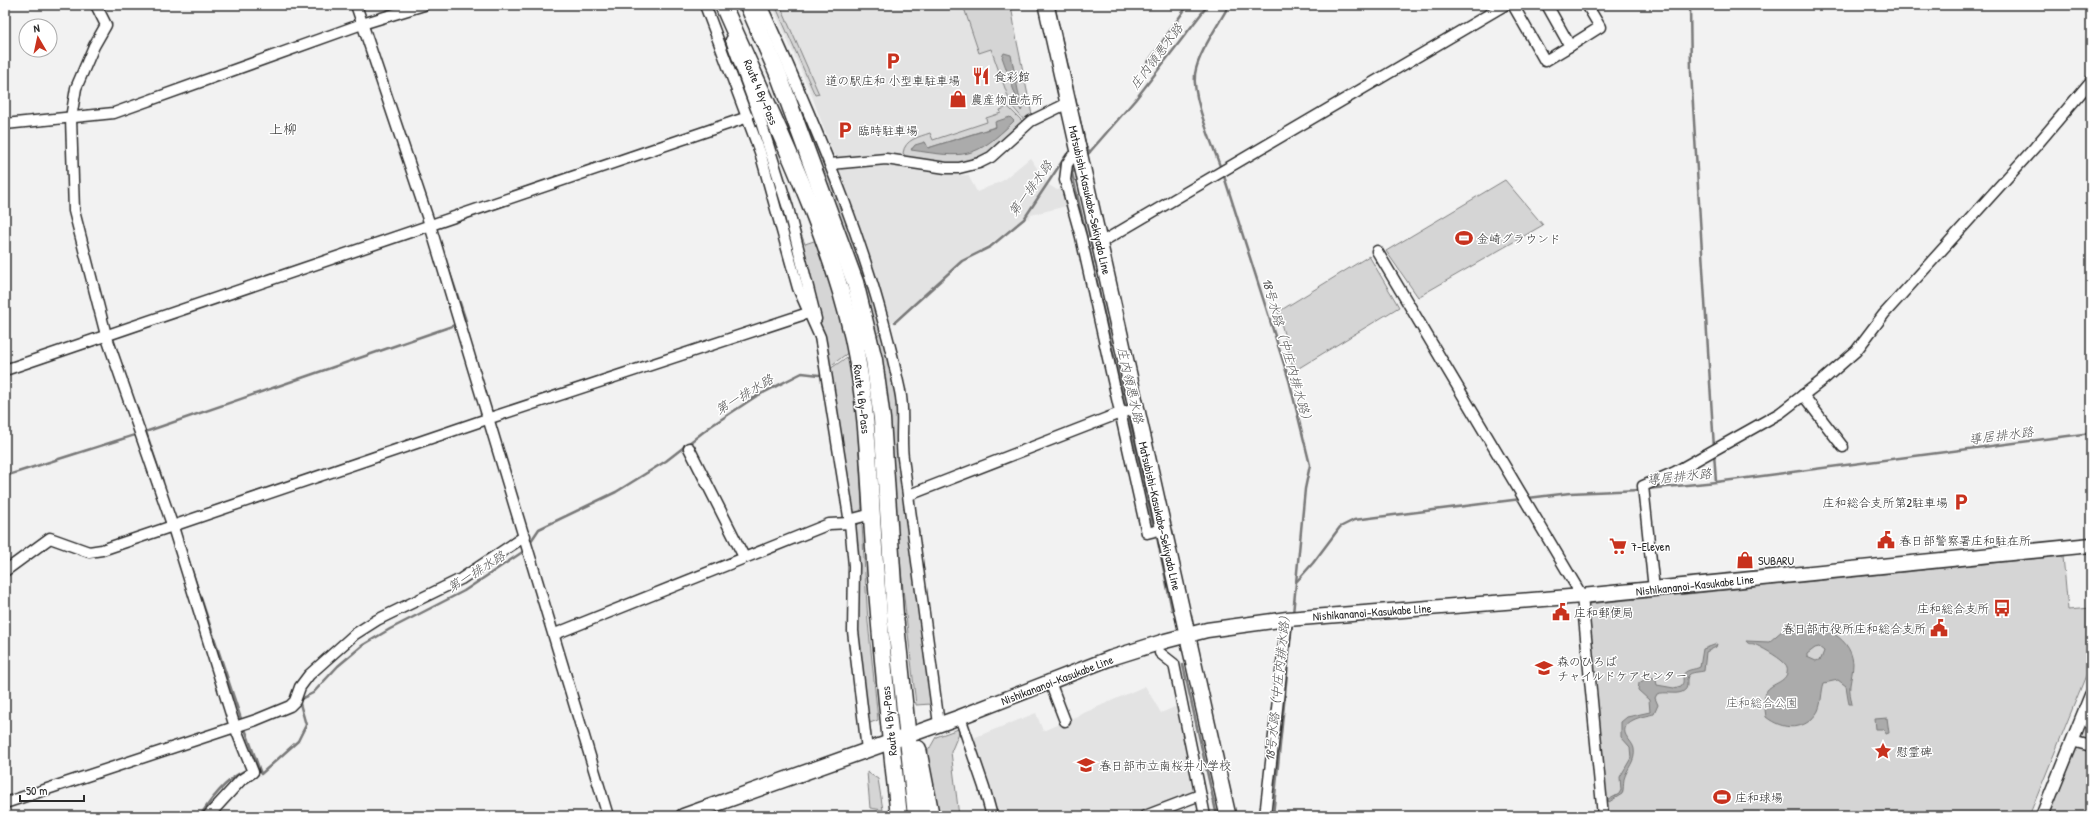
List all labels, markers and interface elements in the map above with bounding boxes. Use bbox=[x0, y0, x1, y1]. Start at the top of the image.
north arrow bbox=[18, 18, 58, 58]
water label: 庄内領悪水路 bbox=[1125, 19, 1187, 93]
text: N bbox=[32, 21, 41, 35]
parking icon: 道の駅庄和 小型車駐車場 bbox=[883, 51, 903, 71]
street label: Route 4 By-Pass bbox=[740, 57, 783, 128]
restaurant icon: 食彩館 bbox=[971, 66, 991, 86]
place label: 食彩館 bbox=[994, 68, 1030, 85]
place label: 道の駅庄和 小型車駐車場 bbox=[826, 72, 960, 89]
shop icon: 農産物直売所 bbox=[948, 89, 968, 109]
place label: 農産物直売所 bbox=[971, 91, 1043, 108]
district label: 上柳 bbox=[269, 119, 297, 138]
parking icon: 臨時駐車場 bbox=[835, 120, 855, 140]
place label: 臨時駐車場 bbox=[858, 122, 918, 139]
street label: Matsubishi-Kasukabe-Sekiyado Line bbox=[1065, 124, 1115, 276]
water label: 第一排水路 bbox=[1004, 156, 1057, 220]
sports icon: 金崎グラウンド bbox=[1454, 228, 1474, 248]
place label: 金崎グラウンド bbox=[1477, 230, 1561, 247]
water label: 18号水路（中庄内排水路） bbox=[1258, 276, 1318, 428]
water label: 庄内領悪水路 bbox=[1113, 345, 1149, 426]
street label: Route 4 By-Pass bbox=[849, 363, 875, 435]
water label: 第一排水路 bbox=[712, 369, 777, 418]
water label: 導居排水路 bbox=[1968, 422, 2035, 448]
street label: Matsubishi-Kasukabe-Sekiyado Line bbox=[1135, 440, 1185, 592]
water label: 導居排水路 bbox=[1646, 464, 1713, 488]
parking icon: 庄和総合支所第2駐車場 bbox=[1951, 492, 1971, 512]
place label: 庄和総合支所第2駐車場 bbox=[1822, 494, 1948, 511]
public building icon: 春日部警察署庄和駐在所 bbox=[1876, 530, 1896, 550]
place label: 春日部警察署庄和駐在所 bbox=[1899, 532, 2031, 549]
supermarket icon: 7-Eleven bbox=[1608, 536, 1628, 556]
place label: 7-Eleven bbox=[1631, 538, 1670, 555]
water label: 第一排水路 bbox=[444, 546, 509, 596]
shop icon: SUBARU bbox=[1735, 550, 1755, 570]
place label: SUBARU bbox=[1758, 552, 1794, 569]
street label: Nishikananoi-Kasukabe Line bbox=[1635, 570, 1755, 600]
bus stop icon: 庄和総合支所 bbox=[1992, 598, 2012, 618]
street label: Nishikananoi-Kasukabe Line bbox=[1312, 599, 1432, 625]
place label: 庄和総合支所 bbox=[1917, 600, 1989, 617]
public building icon: 庄和郵便局 bbox=[1551, 602, 1571, 622]
place label: 庄和郵便局 bbox=[1574, 604, 1634, 621]
water label: 18号水路（中庄内排水路） bbox=[1260, 608, 1294, 762]
public building icon: 春日部市役所庄和総合支所 bbox=[1929, 618, 1949, 638]
place label: 春日部市役所庄和総合支所 bbox=[1782, 620, 1926, 637]
street label: Nishikananoi-Kasukabe Line bbox=[998, 651, 1116, 709]
place label: 森のひろば チャイルドケアセンター bbox=[1557, 653, 1687, 684]
school or university icon: 森のひろば チャイルドケアセンター bbox=[1534, 658, 1554, 678]
street label: Route 4 By-Pass bbox=[877, 685, 901, 757]
park label: 庄和総合公園 bbox=[1726, 694, 1798, 711]
place icon: 慰霊碑 bbox=[1873, 741, 1893, 761]
place label: 慰霊碑 bbox=[1896, 743, 1932, 760]
school or university icon: 春日部市立南桜井小学校 bbox=[1076, 755, 1096, 775]
place label: 春日部市立南桜井小学校 bbox=[1099, 757, 1231, 774]
scale bar bbox=[20, 777, 84, 803]
text: 50 m bbox=[26, 782, 47, 799]
sports icon: 庄和球場 bbox=[1712, 787, 1732, 807]
place label: 庄和球場 bbox=[1735, 789, 1783, 806]

